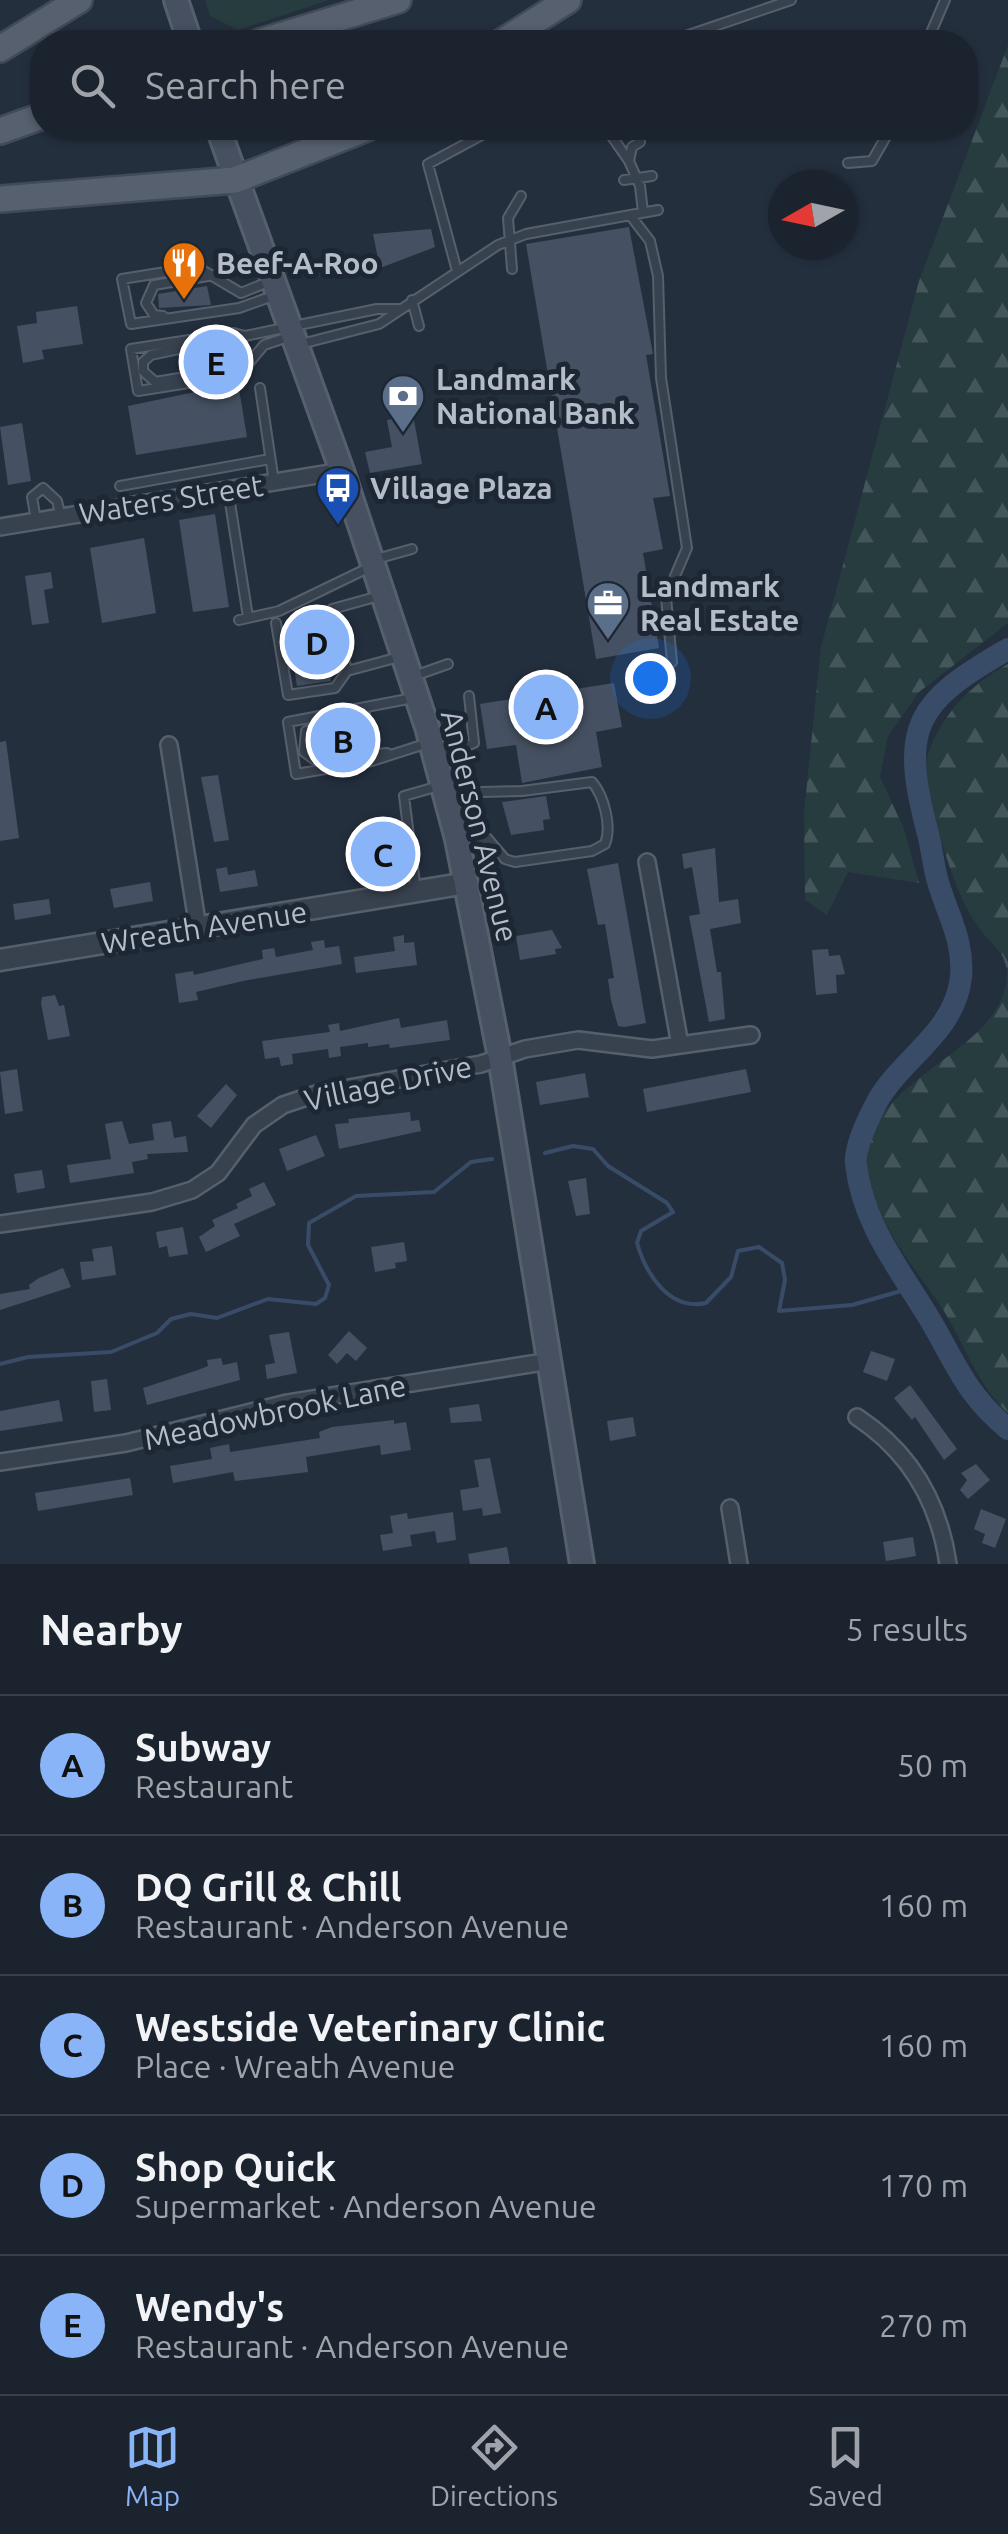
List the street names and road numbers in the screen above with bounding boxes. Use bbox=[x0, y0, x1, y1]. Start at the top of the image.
street label: Waters Street bbox=[77, 468, 266, 530]
street label: Anderson Avenue bbox=[435, 707, 525, 945]
street label: Wreath Avenue bbox=[99, 894, 309, 960]
street label: Village Drive bbox=[301, 1049, 475, 1117]
street label: Meadowbrook Lane bbox=[141, 1368, 409, 1456]

